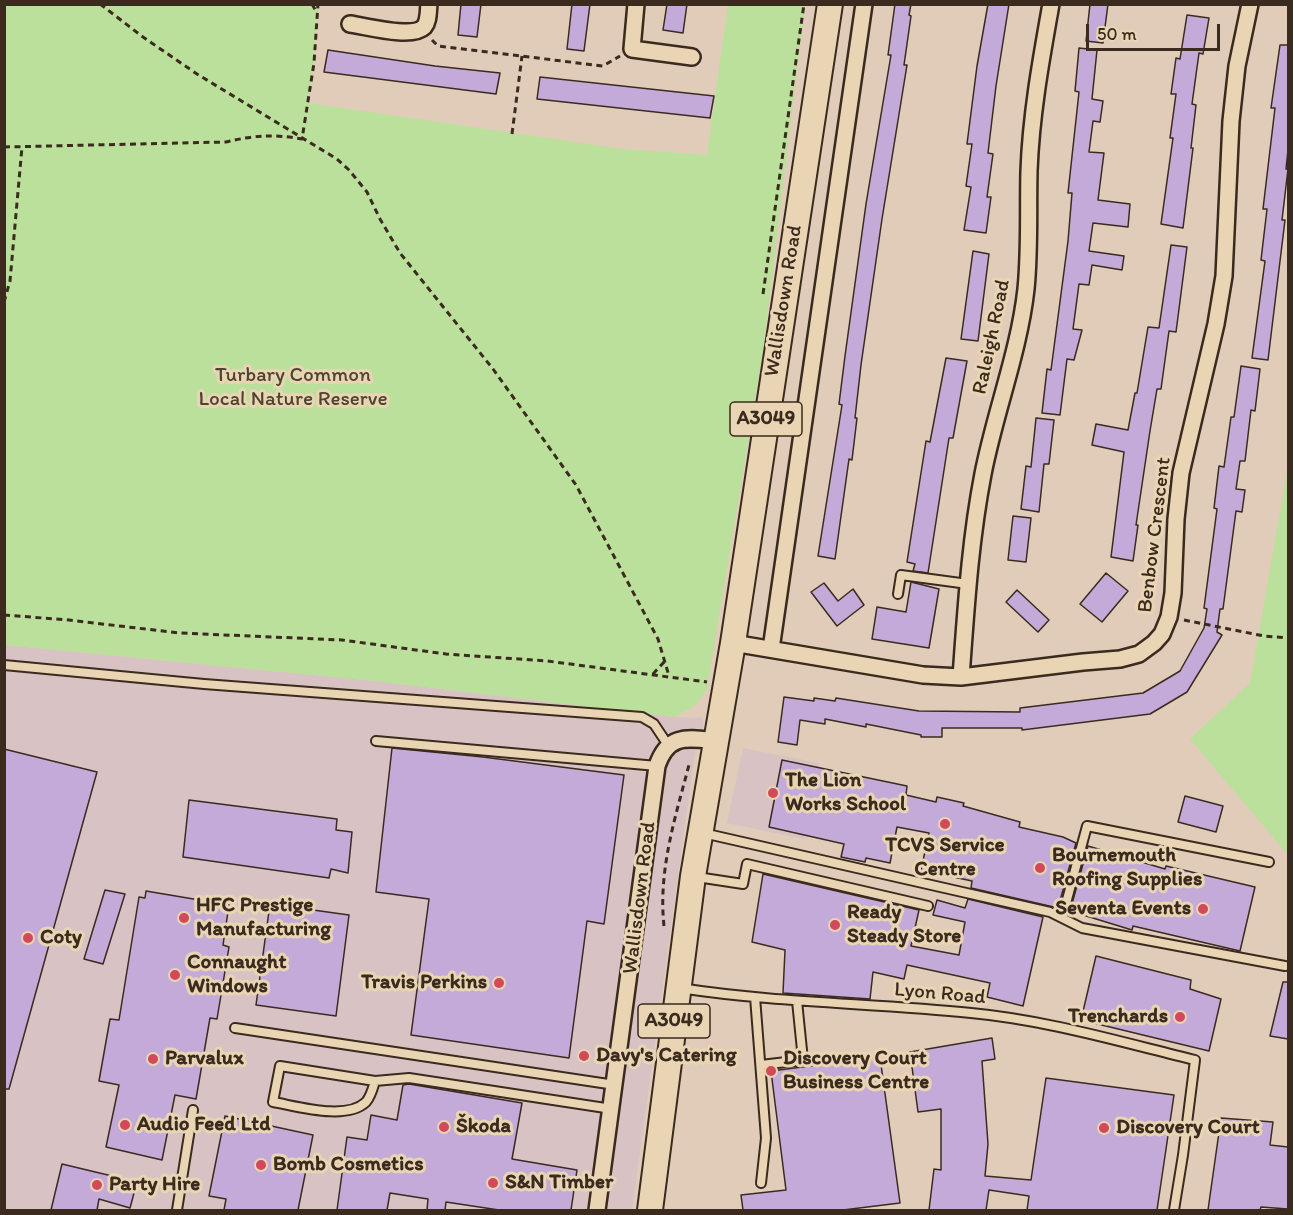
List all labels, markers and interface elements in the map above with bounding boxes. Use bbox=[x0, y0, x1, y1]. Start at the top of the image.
scale bar bbox=[1089, 12, 1222, 50]
text: 50 m bbox=[1097, 23, 1137, 45]
street label: Wallisdown Road bbox=[760, 223, 808, 379]
street label: Raleigh Road bbox=[968, 277, 1016, 397]
park label: Turbary Common Local Nature Reserve bbox=[199, 363, 387, 413]
road number: A3049 bbox=[730, 402, 802, 436]
street label: Benbow Crescent bbox=[1133, 456, 1177, 614]
place label: The Lion Works School bbox=[785, 768, 906, 818]
marker: The Lion Works School bbox=[766, 786, 780, 800]
marker: TCVS Service Centre bbox=[938, 817, 952, 831]
street label: Wallisdown Road bbox=[618, 820, 662, 976]
place label: TCVS Service Centre bbox=[885, 833, 1005, 883]
place label: Bournemouth Roofing Supplies bbox=[1052, 843, 1202, 893]
marker: Bournemouth Roofing Supplies bbox=[1033, 861, 1047, 875]
place label: HFC Prestige Manufacturing bbox=[196, 893, 331, 943]
place label: Seventa Events bbox=[1055, 896, 1191, 922]
place label: Ready Steady Store bbox=[847, 900, 961, 950]
marker: Seventa Events bbox=[1196, 902, 1210, 916]
marker: HFC Prestige Manufacturing bbox=[177, 911, 191, 925]
marker: Ready Steady Store bbox=[828, 918, 842, 932]
place label: Coty bbox=[40, 925, 82, 951]
marker: Coty bbox=[21, 931, 35, 945]
place label: Connaught Windows bbox=[187, 950, 286, 1000]
marker: Connaught Windows bbox=[168, 968, 182, 982]
place label: Travis Perkins bbox=[361, 970, 487, 996]
marker: Travis Perkins bbox=[492, 976, 506, 990]
street label: Lyon Road bbox=[893, 977, 987, 1011]
road number: A3049 bbox=[638, 1004, 710, 1038]
place label: Trenchards bbox=[1068, 1004, 1168, 1030]
marker: Trenchards bbox=[1173, 1010, 1187, 1024]
place label: Davy's Catering bbox=[596, 1043, 737, 1069]
place label: Parvalux bbox=[165, 1046, 244, 1072]
place label: Discovery Court Business Centre bbox=[783, 1046, 929, 1096]
marker: Davy's Catering bbox=[577, 1049, 591, 1063]
marker: Parvalux bbox=[146, 1052, 160, 1066]
marker: Discovery Court Business Centre bbox=[764, 1064, 778, 1078]
place label: Audio Feed Ltd bbox=[137, 1112, 270, 1138]
place label: Škoda bbox=[456, 1114, 511, 1140]
place label: Discovery Court bbox=[1116, 1115, 1260, 1141]
marker: Audio Feed Ltd bbox=[118, 1118, 132, 1132]
marker: Škoda bbox=[437, 1120, 451, 1134]
marker: Discovery Court bbox=[1097, 1121, 1111, 1135]
place label: Bomb Cosmetics bbox=[273, 1152, 424, 1178]
marker: Bomb Cosmetics bbox=[254, 1158, 268, 1172]
place label: S&N Timber bbox=[505, 1170, 613, 1196]
place label: Party Hire bbox=[109, 1172, 200, 1198]
marker: S&N Timber bbox=[486, 1176, 500, 1190]
marker: Party Hire bbox=[90, 1178, 104, 1192]

